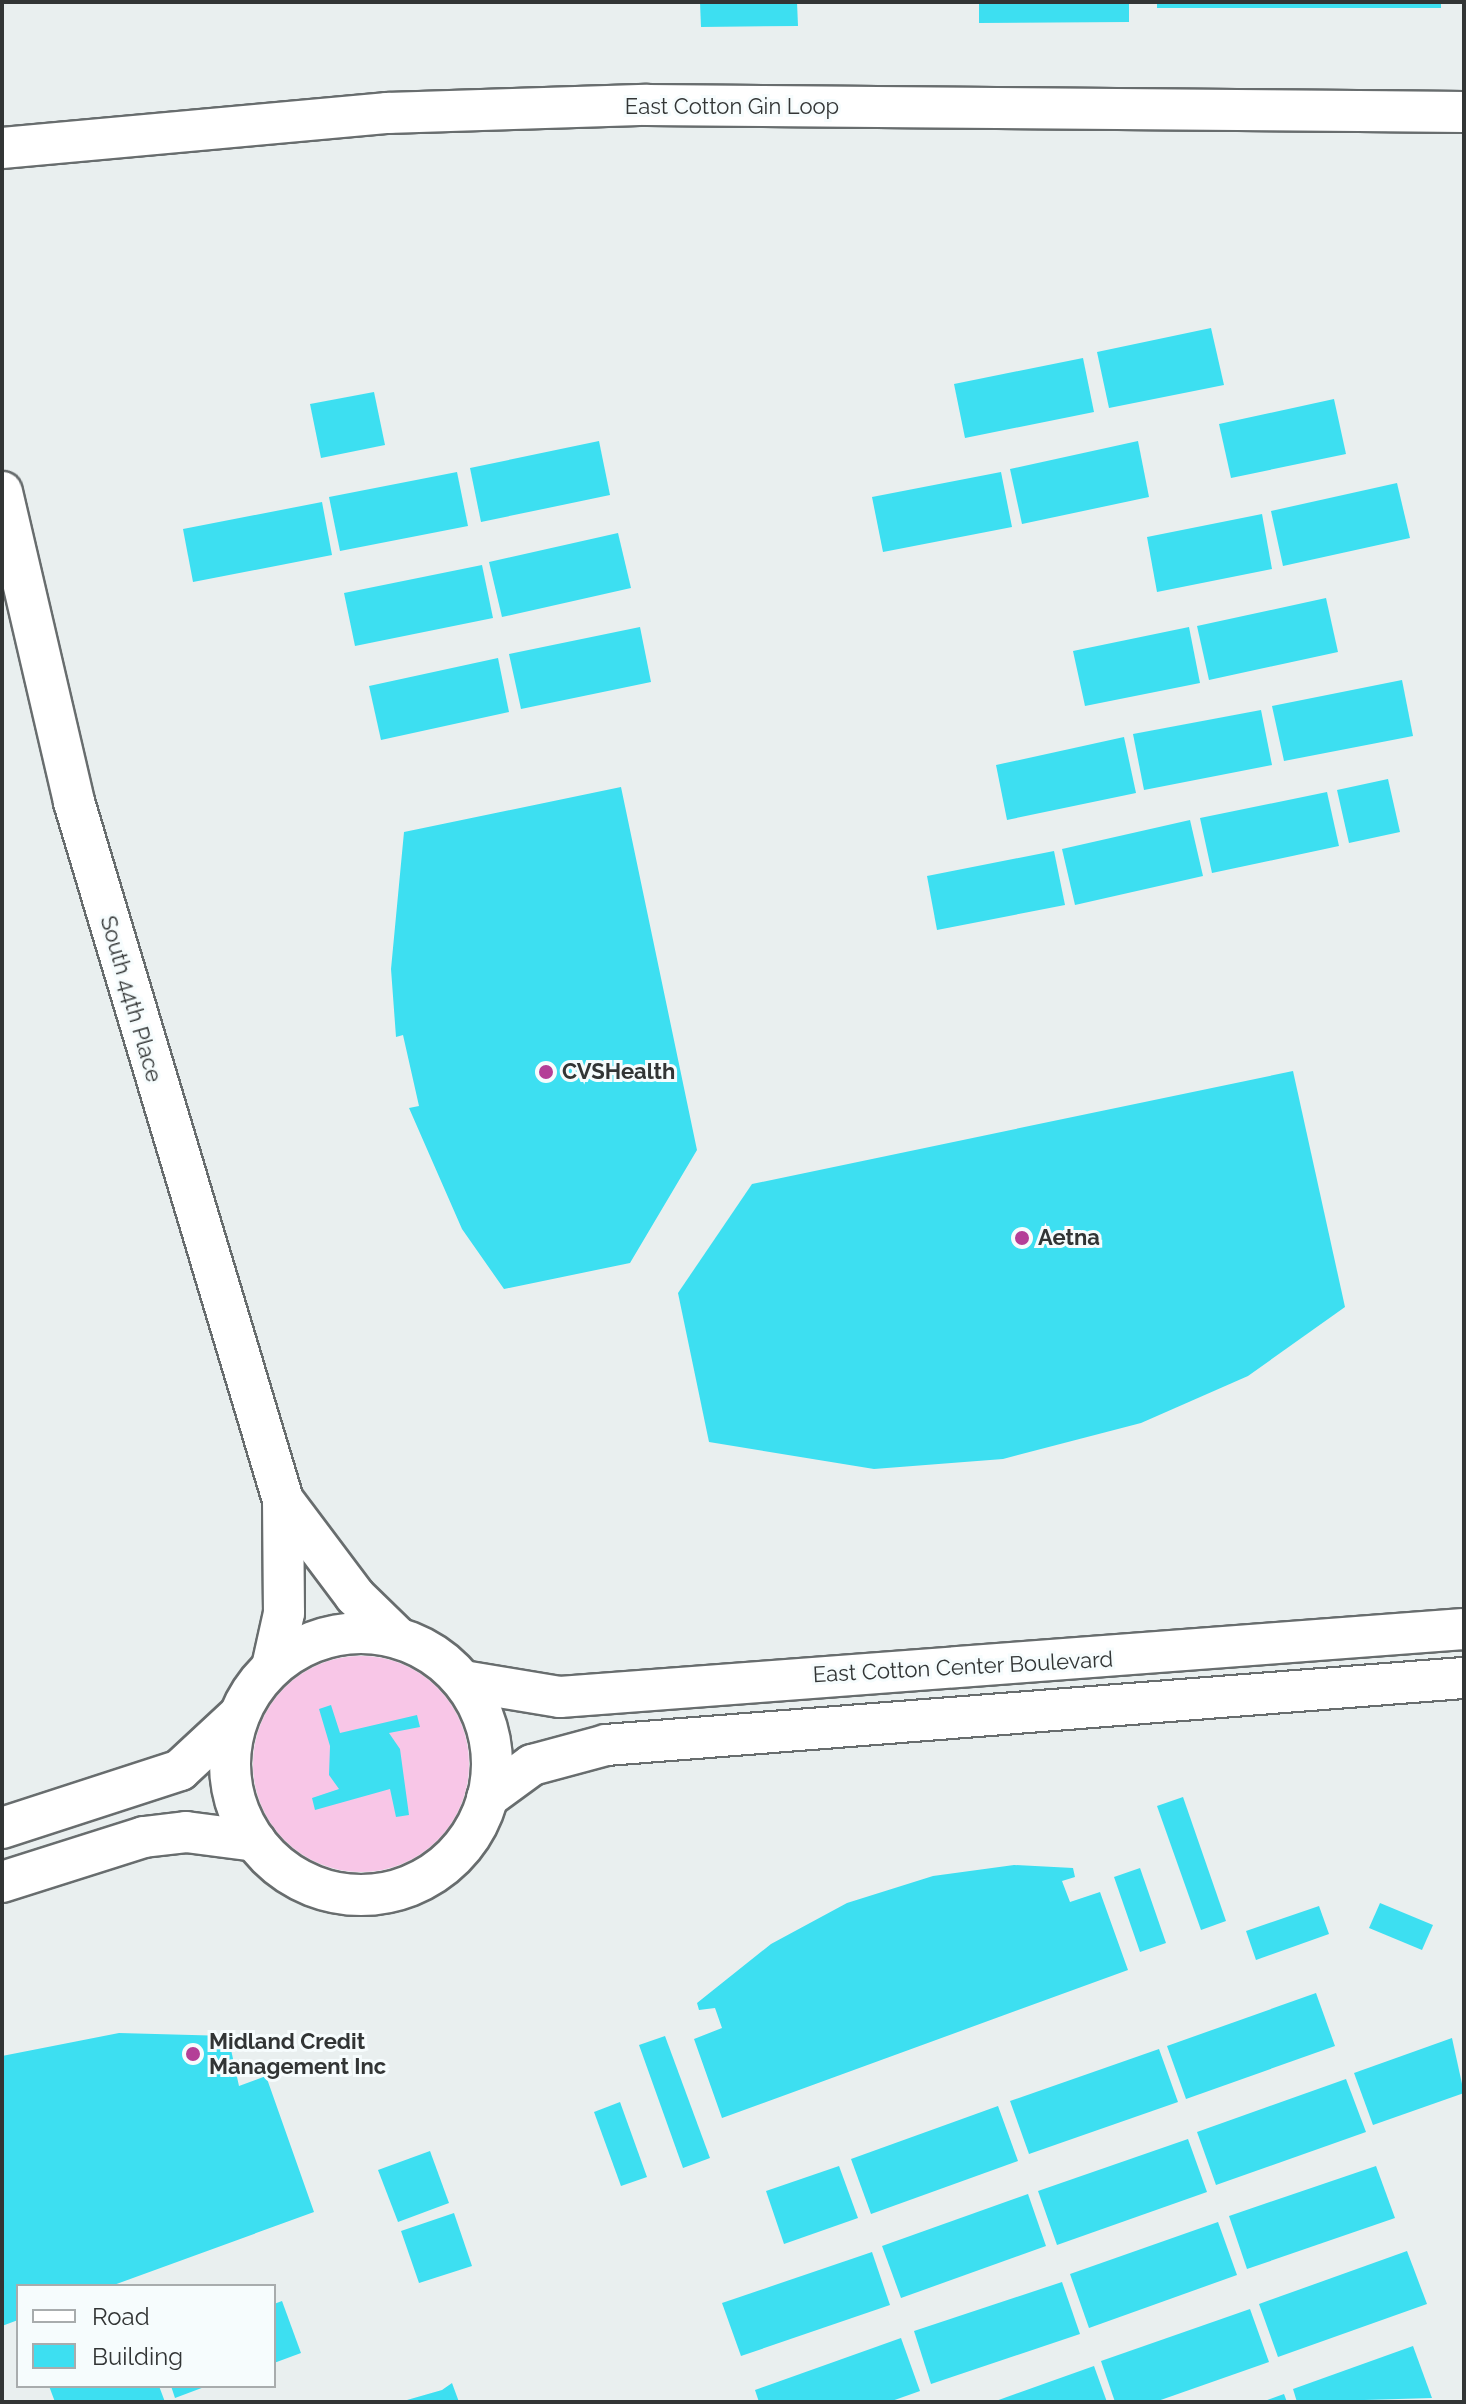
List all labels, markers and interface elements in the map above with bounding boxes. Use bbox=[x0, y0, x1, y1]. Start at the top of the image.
street label: East Cotton Gin Loop bbox=[625, 94, 839, 120]
street label: South 44th Place bbox=[95, 913, 167, 1085]
place label: CVSHealth bbox=[562, 1059, 675, 1085]
marker: CVSHealth bbox=[537, 1063, 555, 1081]
place label: Aetna bbox=[1038, 1225, 1100, 1251]
marker: Aetna bbox=[1013, 1229, 1031, 1247]
street label: East Cotton Center Boulevard bbox=[812, 1646, 1114, 1688]
place label: Midland Credit Management Inc bbox=[209, 2028, 386, 2080]
marker: Midland Credit Management Inc bbox=[184, 2045, 202, 2063]
legend bbox=[16, 2284, 276, 2388]
text: Road bbox=[92, 2302, 150, 2331]
text: Building bbox=[92, 2342, 183, 2371]

